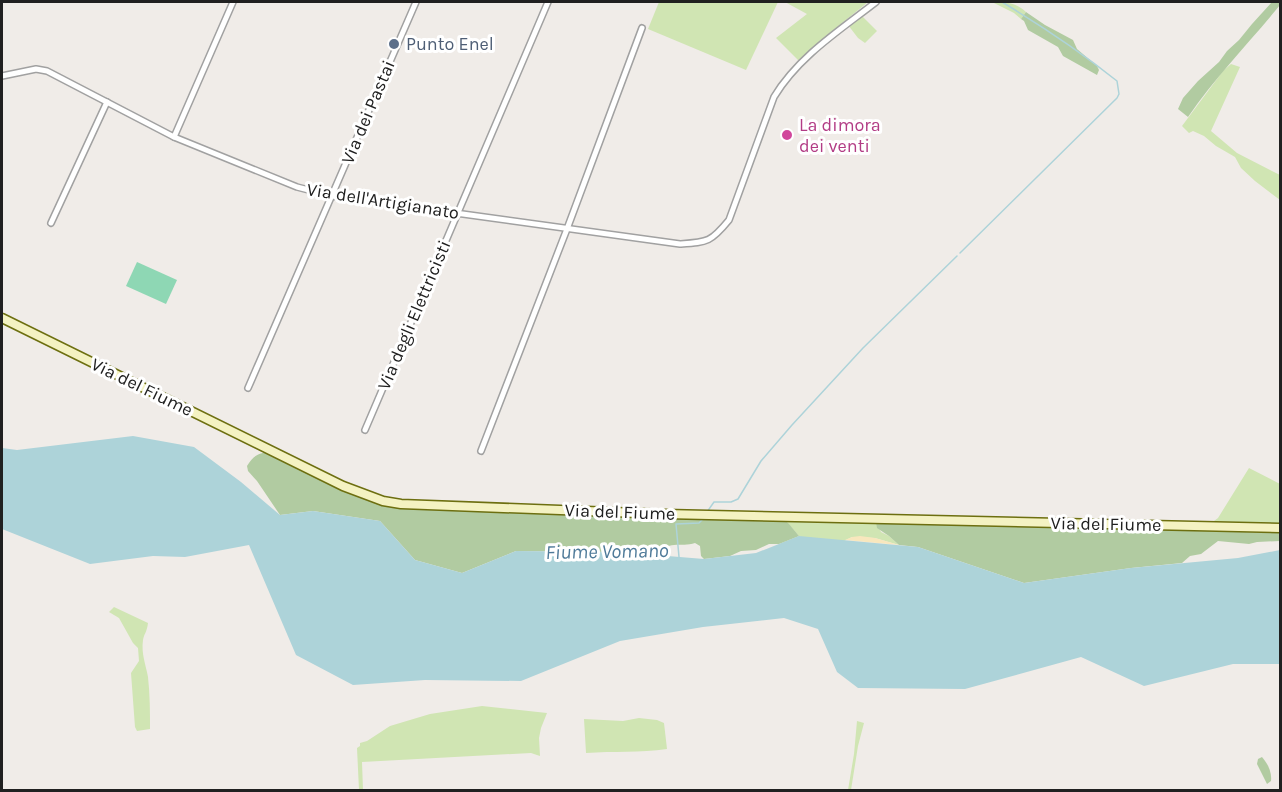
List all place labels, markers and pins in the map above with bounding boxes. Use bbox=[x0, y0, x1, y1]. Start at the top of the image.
place label: Punto Enel bbox=[406, 33, 494, 55]
marker: Punto Enel bbox=[387, 37, 401, 51]
place label: La dimora dei venti bbox=[799, 114, 881, 157]
marker: La dimora dei venti bbox=[780, 128, 794, 142]

